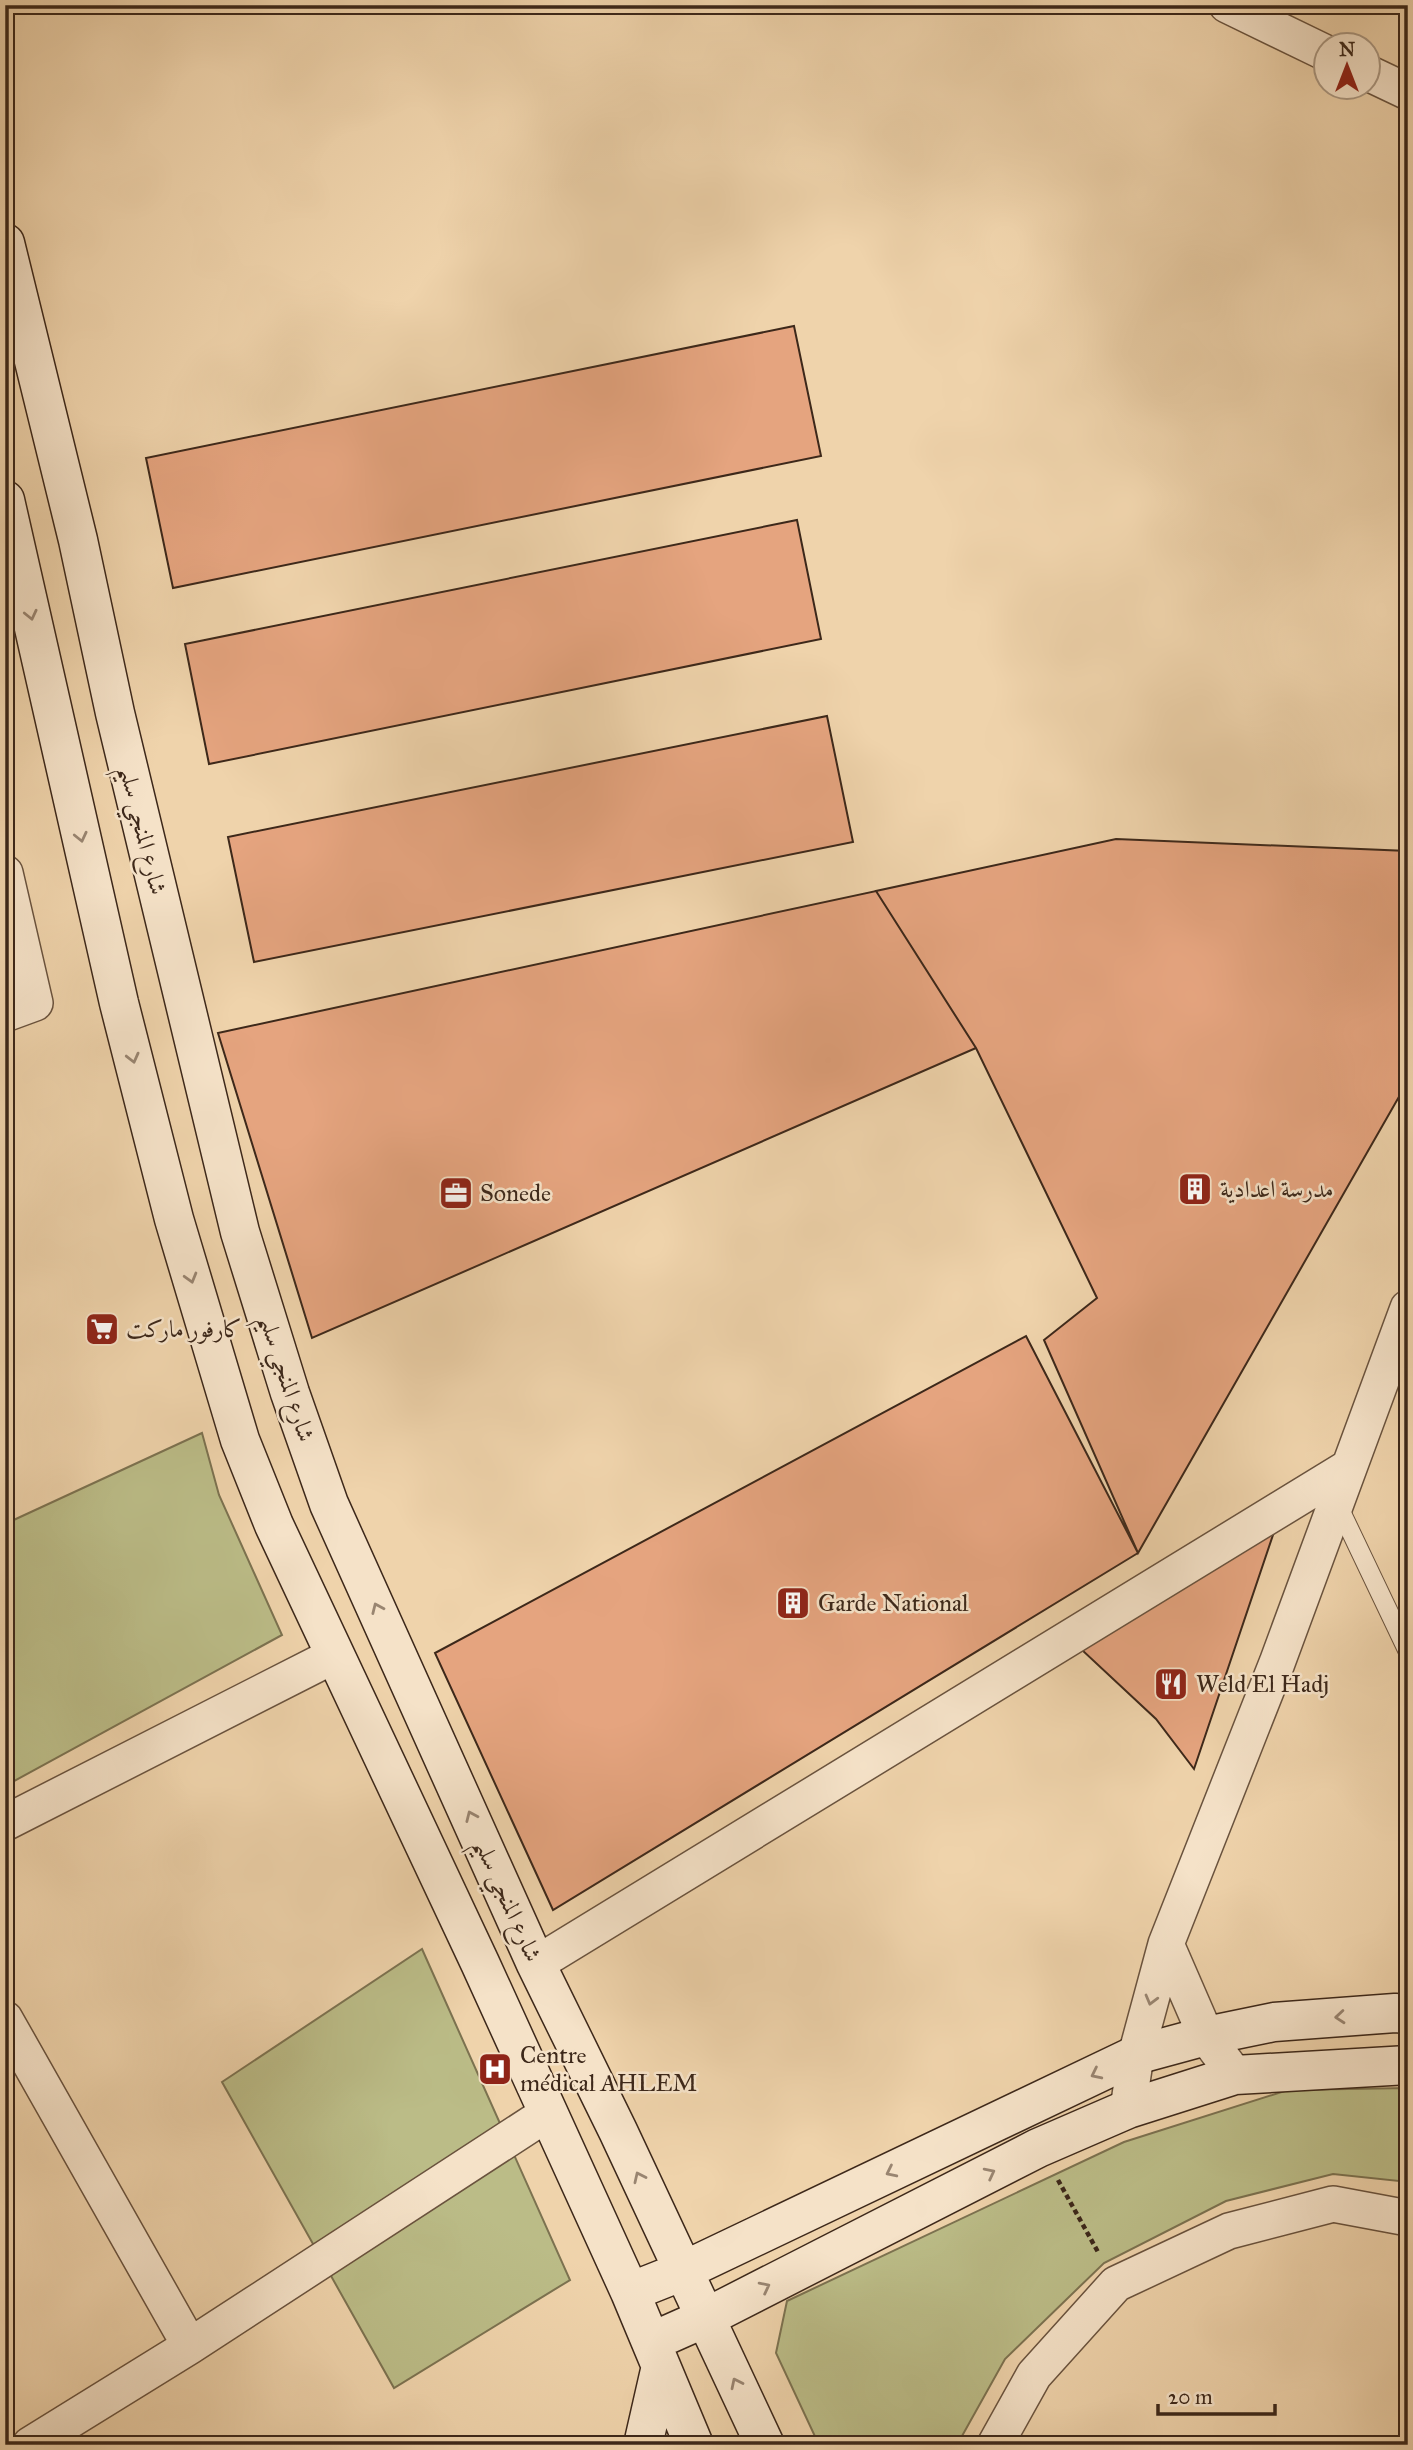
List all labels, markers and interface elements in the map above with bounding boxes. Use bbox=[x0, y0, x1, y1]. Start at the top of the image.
north arrow bbox=[1312, 32, 1382, 102]
text: N bbox=[1339, 38, 1355, 61]
one-way arrow bbox=[23, 609, 37, 621]
street label: شارع المنجي سليم bbox=[104, 762, 174, 900]
one-way arrow bbox=[73, 831, 87, 843]
one-way arrow bbox=[125, 1052, 139, 1064]
building icon: مدرسة اعدادية bbox=[1176, 1170, 1214, 1208]
office icon: Sonede bbox=[437, 1174, 475, 1212]
place label: مدرسة اعدادية bbox=[1220, 1174, 1334, 1204]
place label: Sonede bbox=[480, 1178, 551, 1208]
one-way arrow bbox=[182, 1272, 197, 1284]
supermarket icon: كارفور ماركت bbox=[83, 1310, 121, 1348]
street label: شارع المنجي سليم bbox=[244, 1311, 322, 1448]
place label: كارفور ماركت bbox=[126, 1314, 242, 1344]
building icon: Garde National bbox=[774, 1584, 812, 1622]
place label: Garde National bbox=[818, 1588, 969, 1618]
one-way arrow bbox=[371, 1603, 385, 1616]
restaurant icon: Weld El Hadj bbox=[1152, 1665, 1190, 1703]
place label: Weld El Hadj bbox=[1196, 1669, 1329, 1699]
one-way arrow bbox=[465, 1810, 479, 1823]
street label: شارع المنجي سليم bbox=[459, 1834, 549, 1970]
one-way arrow bbox=[1145, 1993, 1159, 2005]
one-way arrow bbox=[1334, 2009, 1345, 2024]
place label: Centre médical AHLEM bbox=[520, 2040, 697, 2098]
hospital icon: Centre médical AHLEM bbox=[476, 2050, 514, 2088]
one-way arrow bbox=[1091, 2066, 1103, 2080]
one-way arrow bbox=[886, 2164, 898, 2178]
one-way arrow bbox=[983, 2167, 995, 2181]
one-way arrow bbox=[634, 2172, 648, 2184]
one-way arrow bbox=[758, 2282, 770, 2296]
scale bar bbox=[1158, 2373, 1275, 2417]
one-way arrow bbox=[730, 2378, 744, 2390]
text: 20 m bbox=[1168, 2384, 1213, 2410]

